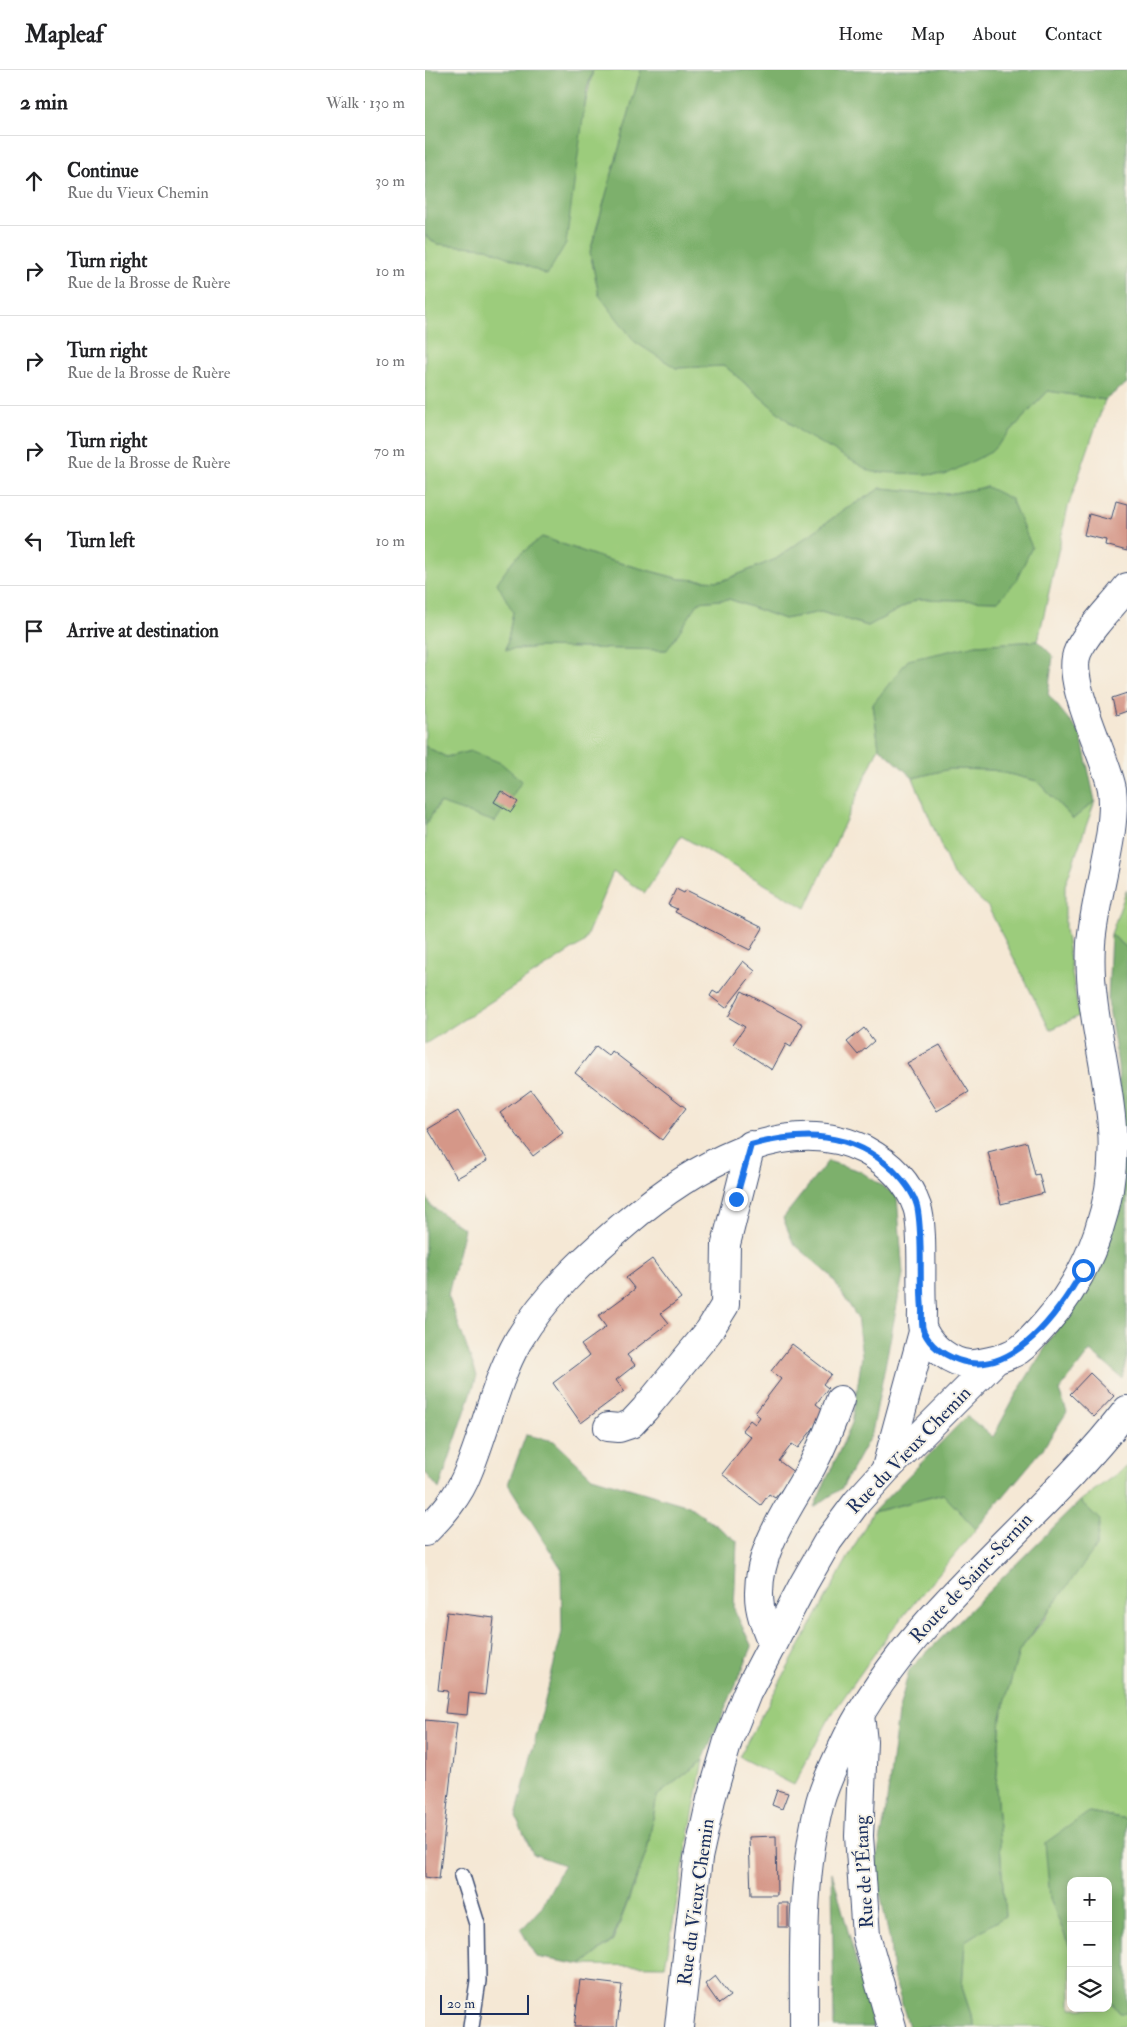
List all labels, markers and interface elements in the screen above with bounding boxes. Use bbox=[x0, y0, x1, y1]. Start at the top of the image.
text: Mapleaf bbox=[25, 19, 104, 50]
text: Home bbox=[838, 23, 883, 46]
text: Map bbox=[911, 23, 945, 46]
text: About bbox=[973, 23, 1017, 46]
text: Contact bbox=[1045, 23, 1102, 46]
text: 2 min bbox=[20, 89, 68, 116]
text: Walk · 130 m bbox=[326, 93, 405, 113]
text: Continue bbox=[67, 159, 138, 183]
icon: ahead bbox=[20, 167, 48, 195]
text: 30 m bbox=[375, 171, 405, 191]
text: Rue du Vieux Chemin bbox=[67, 183, 209, 203]
text: Turn right bbox=[67, 249, 147, 273]
icon: right bbox=[20, 257, 48, 285]
text: 10 m bbox=[375, 261, 405, 281]
text: Rue de la Brosse de Ruère bbox=[67, 273, 230, 293]
text: Turn right bbox=[67, 339, 147, 363]
icon: right bbox=[20, 347, 48, 375]
text: 10 m bbox=[375, 351, 405, 371]
text: Rue de la Brosse de Ruère bbox=[67, 363, 230, 383]
text: Turn right bbox=[67, 429, 147, 453]
icon: right bbox=[20, 437, 48, 465]
text: 70 m bbox=[374, 441, 405, 461]
text: Rue de la Brosse de Ruère bbox=[67, 453, 230, 473]
icon: left bbox=[20, 527, 48, 555]
text: Turn left bbox=[67, 529, 135, 553]
text: 10 m bbox=[375, 531, 405, 551]
icon: arrive bbox=[20, 617, 48, 645]
text: Arrive at destination bbox=[67, 619, 219, 643]
route end bbox=[725, 1188, 748, 1211]
route start bbox=[1072, 1259, 1095, 1282]
street label: Rue du Vieux Chemin bbox=[842, 1381, 976, 1519]
street label: Route de Saint-Sernin bbox=[905, 1508, 1038, 1648]
street label: Rue de l'Étang bbox=[847, 1814, 879, 1929]
street label: Rue du Vieux Chemin bbox=[672, 1817, 720, 1987]
map controls bbox=[1067, 1877, 1112, 2012]
button: + bbox=[1067, 1877, 1112, 1922]
button: − bbox=[1067, 1922, 1112, 1967]
button: layers bbox=[1067, 1967, 1112, 2012]
scale bar bbox=[440, 1992, 529, 2015]
text: 20 m bbox=[447, 1995, 475, 2012]

